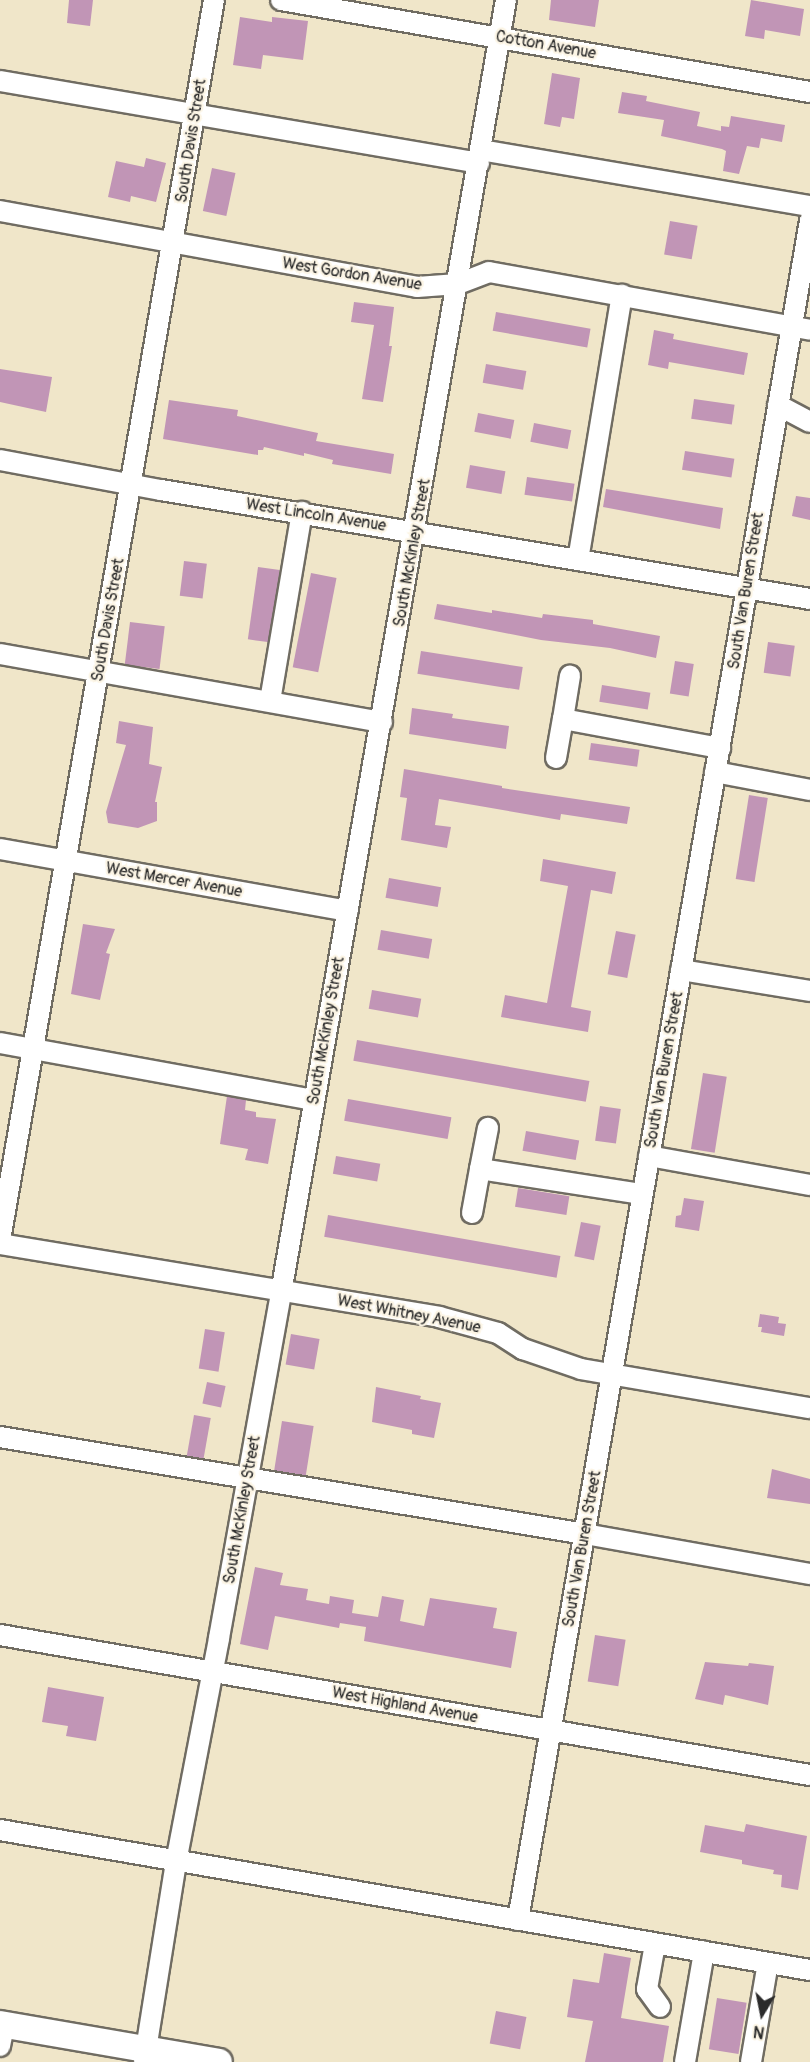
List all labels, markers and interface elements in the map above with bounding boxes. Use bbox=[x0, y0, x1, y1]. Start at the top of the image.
street label: Cotton Avenue bbox=[494, 27, 598, 63]
street label: South Davis Street bbox=[172, 78, 210, 204]
street label: West Gordon Avenue bbox=[281, 253, 423, 295]
street label: South McKinley Street bbox=[390, 478, 434, 628]
street label: West Lincoln Avenue bbox=[245, 494, 387, 536]
street label: South Van Buren Street bbox=[724, 511, 768, 671]
street label: South Davis Street bbox=[88, 557, 128, 683]
street label: West Mercer Avenue bbox=[104, 859, 244, 901]
street label: South McKinley Street bbox=[304, 956, 348, 1106]
street label: South Van Buren Street bbox=[641, 990, 687, 1150]
street label: West Whitney Avenue bbox=[336, 1291, 482, 1337]
street label: South McKinley Street bbox=[220, 1435, 264, 1585]
street label: South Van Buren Street bbox=[559, 1469, 605, 1629]
street label: West Highland Avenue bbox=[331, 1683, 479, 1727]
north arrow bbox=[732, 1984, 792, 2044]
text: N bbox=[752, 2021, 766, 2043]

